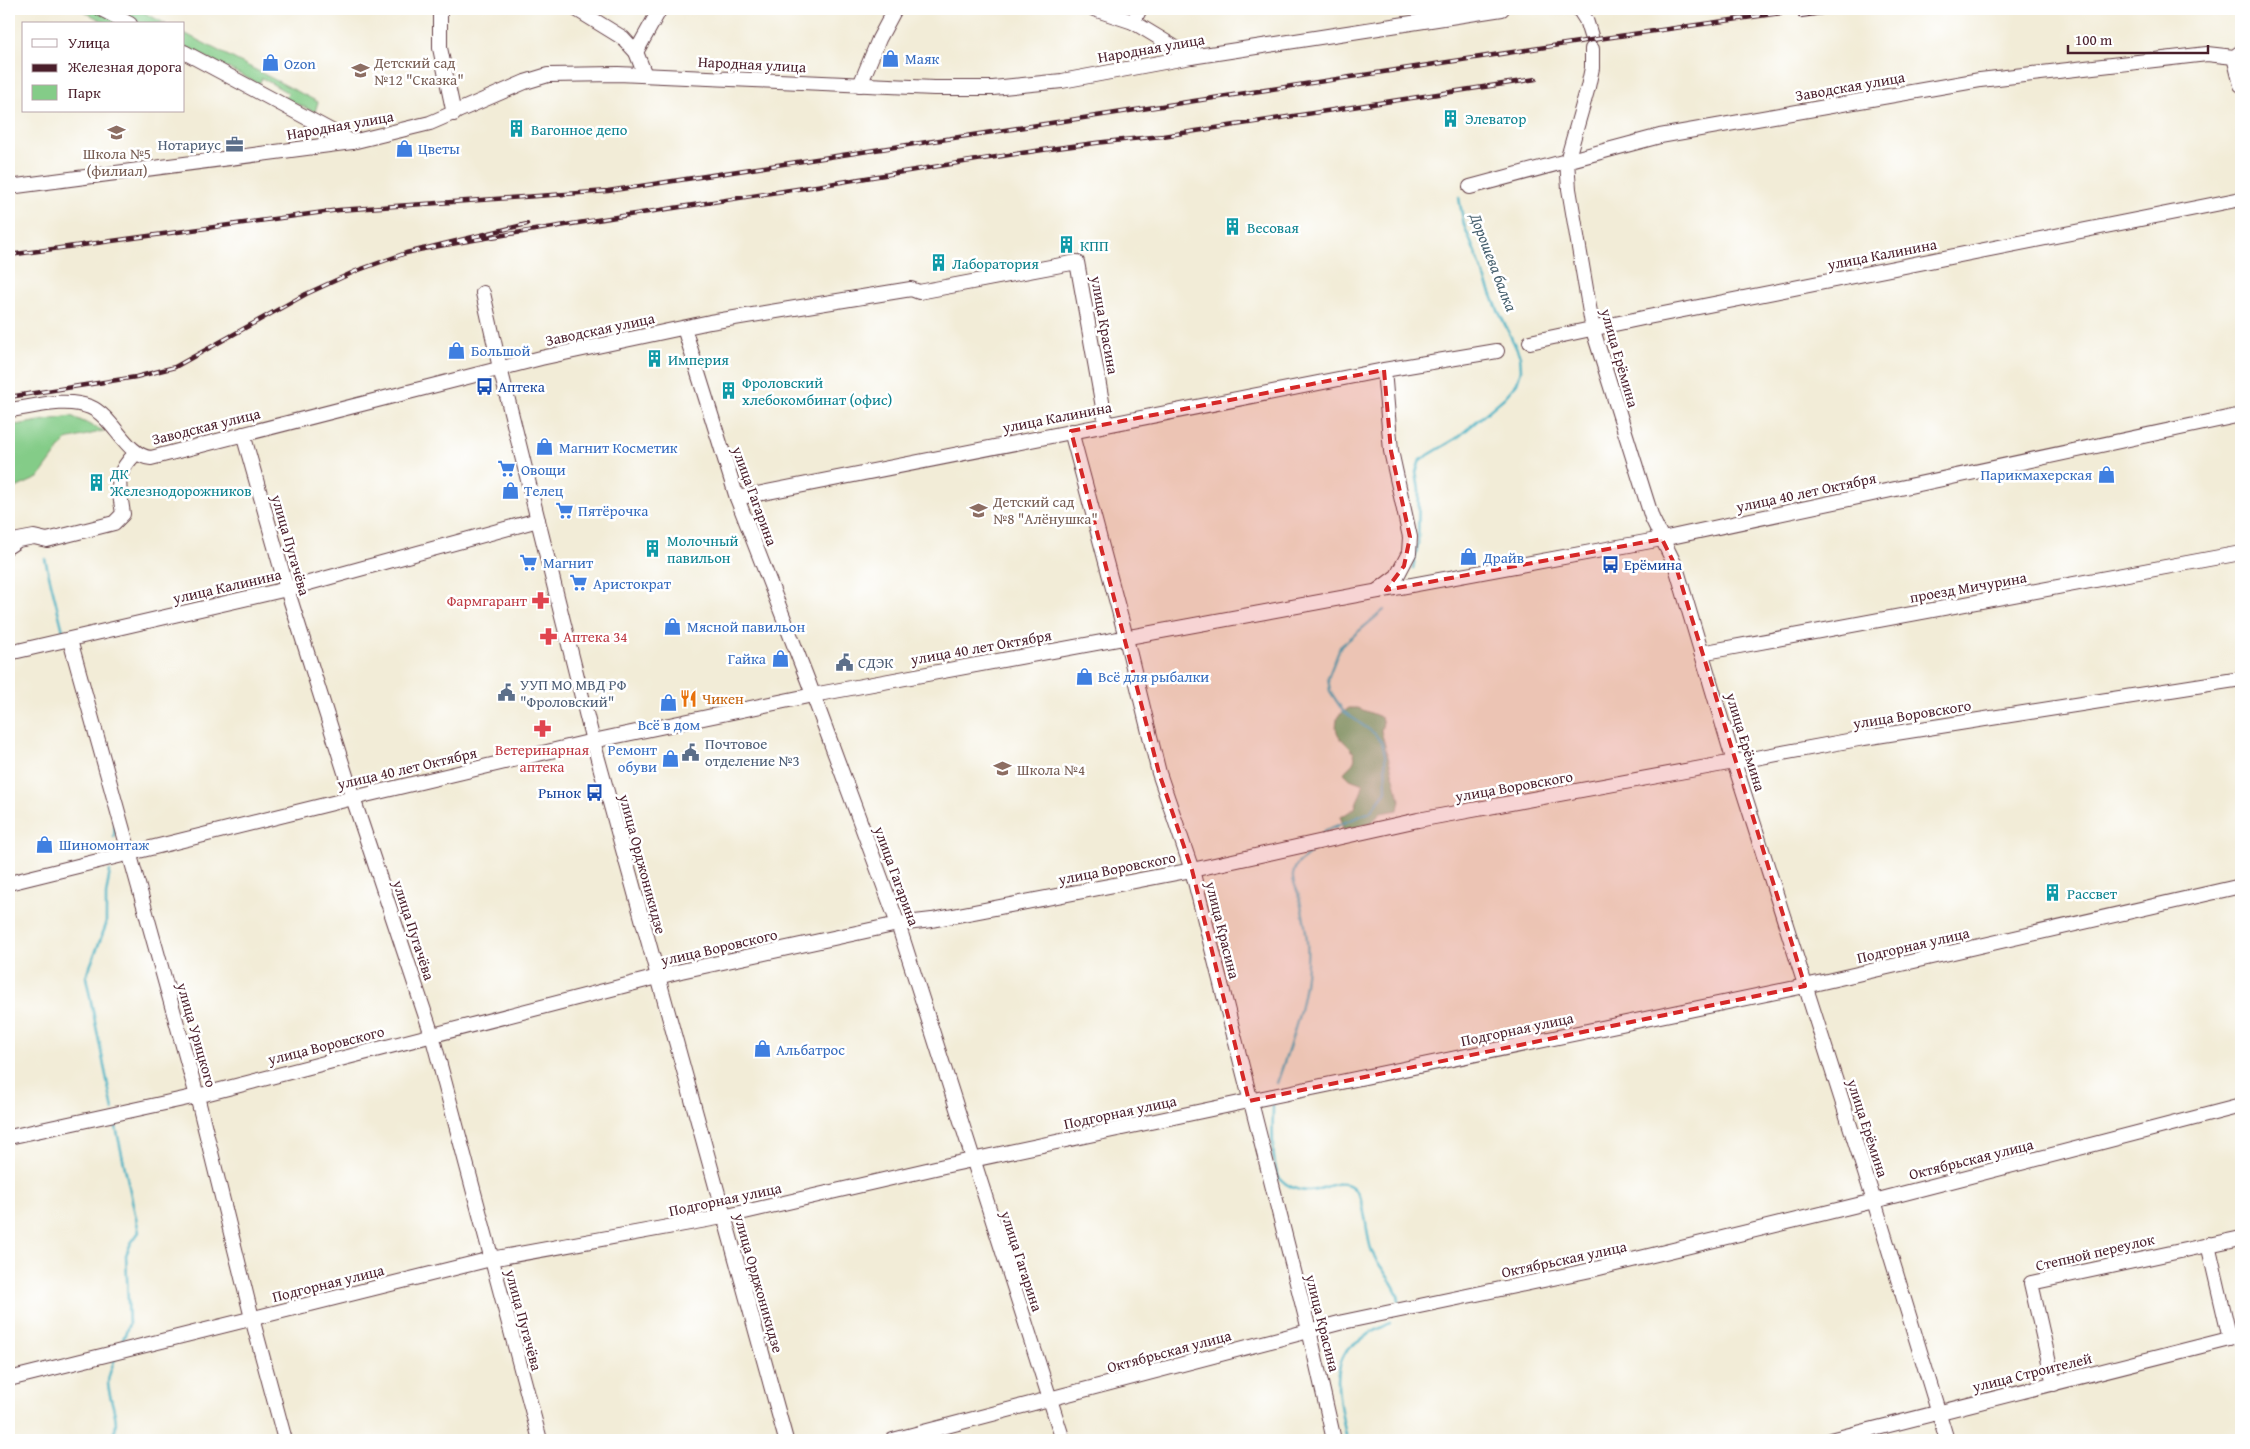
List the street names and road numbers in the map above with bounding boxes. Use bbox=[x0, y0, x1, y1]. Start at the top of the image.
street label: Народная улица bbox=[1096, 28, 1207, 68]
street label: Народная улица bbox=[697, 51, 807, 77]
street label: Заводская улица bbox=[1793, 66, 1907, 106]
street label: Народная улица bbox=[285, 105, 396, 145]
street label: улица Калинина bbox=[1825, 233, 1939, 275]
street label: улица Красина bbox=[1086, 273, 1124, 377]
street label: улица Ерёмина bbox=[1596, 305, 1644, 411]
street label: Заводская улица bbox=[543, 307, 657, 351]
street label: улица Калинина bbox=[1000, 396, 1114, 438]
street label: Заводская улица bbox=[150, 402, 263, 450]
street label: улица Гагарина bbox=[727, 442, 783, 550]
street label: улица 40 лет Октября bbox=[1733, 467, 1878, 517]
street label: улица Пугачёва bbox=[266, 491, 316, 599]
street label: улица Калинина bbox=[170, 563, 284, 609]
street label: проезд Мичурина bbox=[1908, 566, 2029, 608]
street label: улица 40 лет Октября bbox=[908, 624, 1053, 670]
street label: улица Ерёмина bbox=[1721, 689, 1771, 795]
street label: улица Воровского bbox=[1851, 694, 1973, 734]
street label: улица 40 лет Октября bbox=[334, 742, 479, 794]
street label: улица Воровского bbox=[1453, 765, 1575, 807]
street label: улица Орджоникидзе bbox=[614, 791, 672, 936]
street label: улица Гагарина bbox=[869, 822, 925, 930]
street label: улица Воровского bbox=[1056, 846, 1178, 890]
street label: улица Пугачёва bbox=[388, 876, 440, 984]
street label: улица Красина bbox=[1201, 878, 1245, 982]
street label: Подгорная улица bbox=[1855, 922, 1972, 968]
street label: улица Воровского bbox=[658, 923, 780, 971]
street label: улица Урицкого bbox=[172, 979, 222, 1090]
street label: Подгорная улица bbox=[1459, 1007, 1576, 1051]
street label: улица Воровского bbox=[265, 1020, 387, 1070]
street label: улица Ерёмина bbox=[1842, 1075, 1894, 1181]
street label: Подгорная улица bbox=[1062, 1090, 1179, 1134]
street label: Октябрьская улица bbox=[1907, 1133, 2036, 1185]
street label: Подгорная улица bbox=[667, 1177, 784, 1221]
street label: улица Гагарина bbox=[996, 1207, 1048, 1315]
street label: улица Орджоникидзе bbox=[729, 1210, 789, 1355]
street label: Степной переулок bbox=[2033, 1228, 2157, 1276]
street label: Октябрьская улица bbox=[1499, 1235, 1629, 1283]
street label: Подгорная улица bbox=[270, 1259, 387, 1307]
street label: улица Пугачёва bbox=[500, 1266, 548, 1374]
street label: улица Красина bbox=[1301, 1271, 1345, 1375]
street label: Октябрьская улица bbox=[1105, 1324, 1234, 1378]
street label: улица Строителей bbox=[1969, 1347, 2094, 1397]

